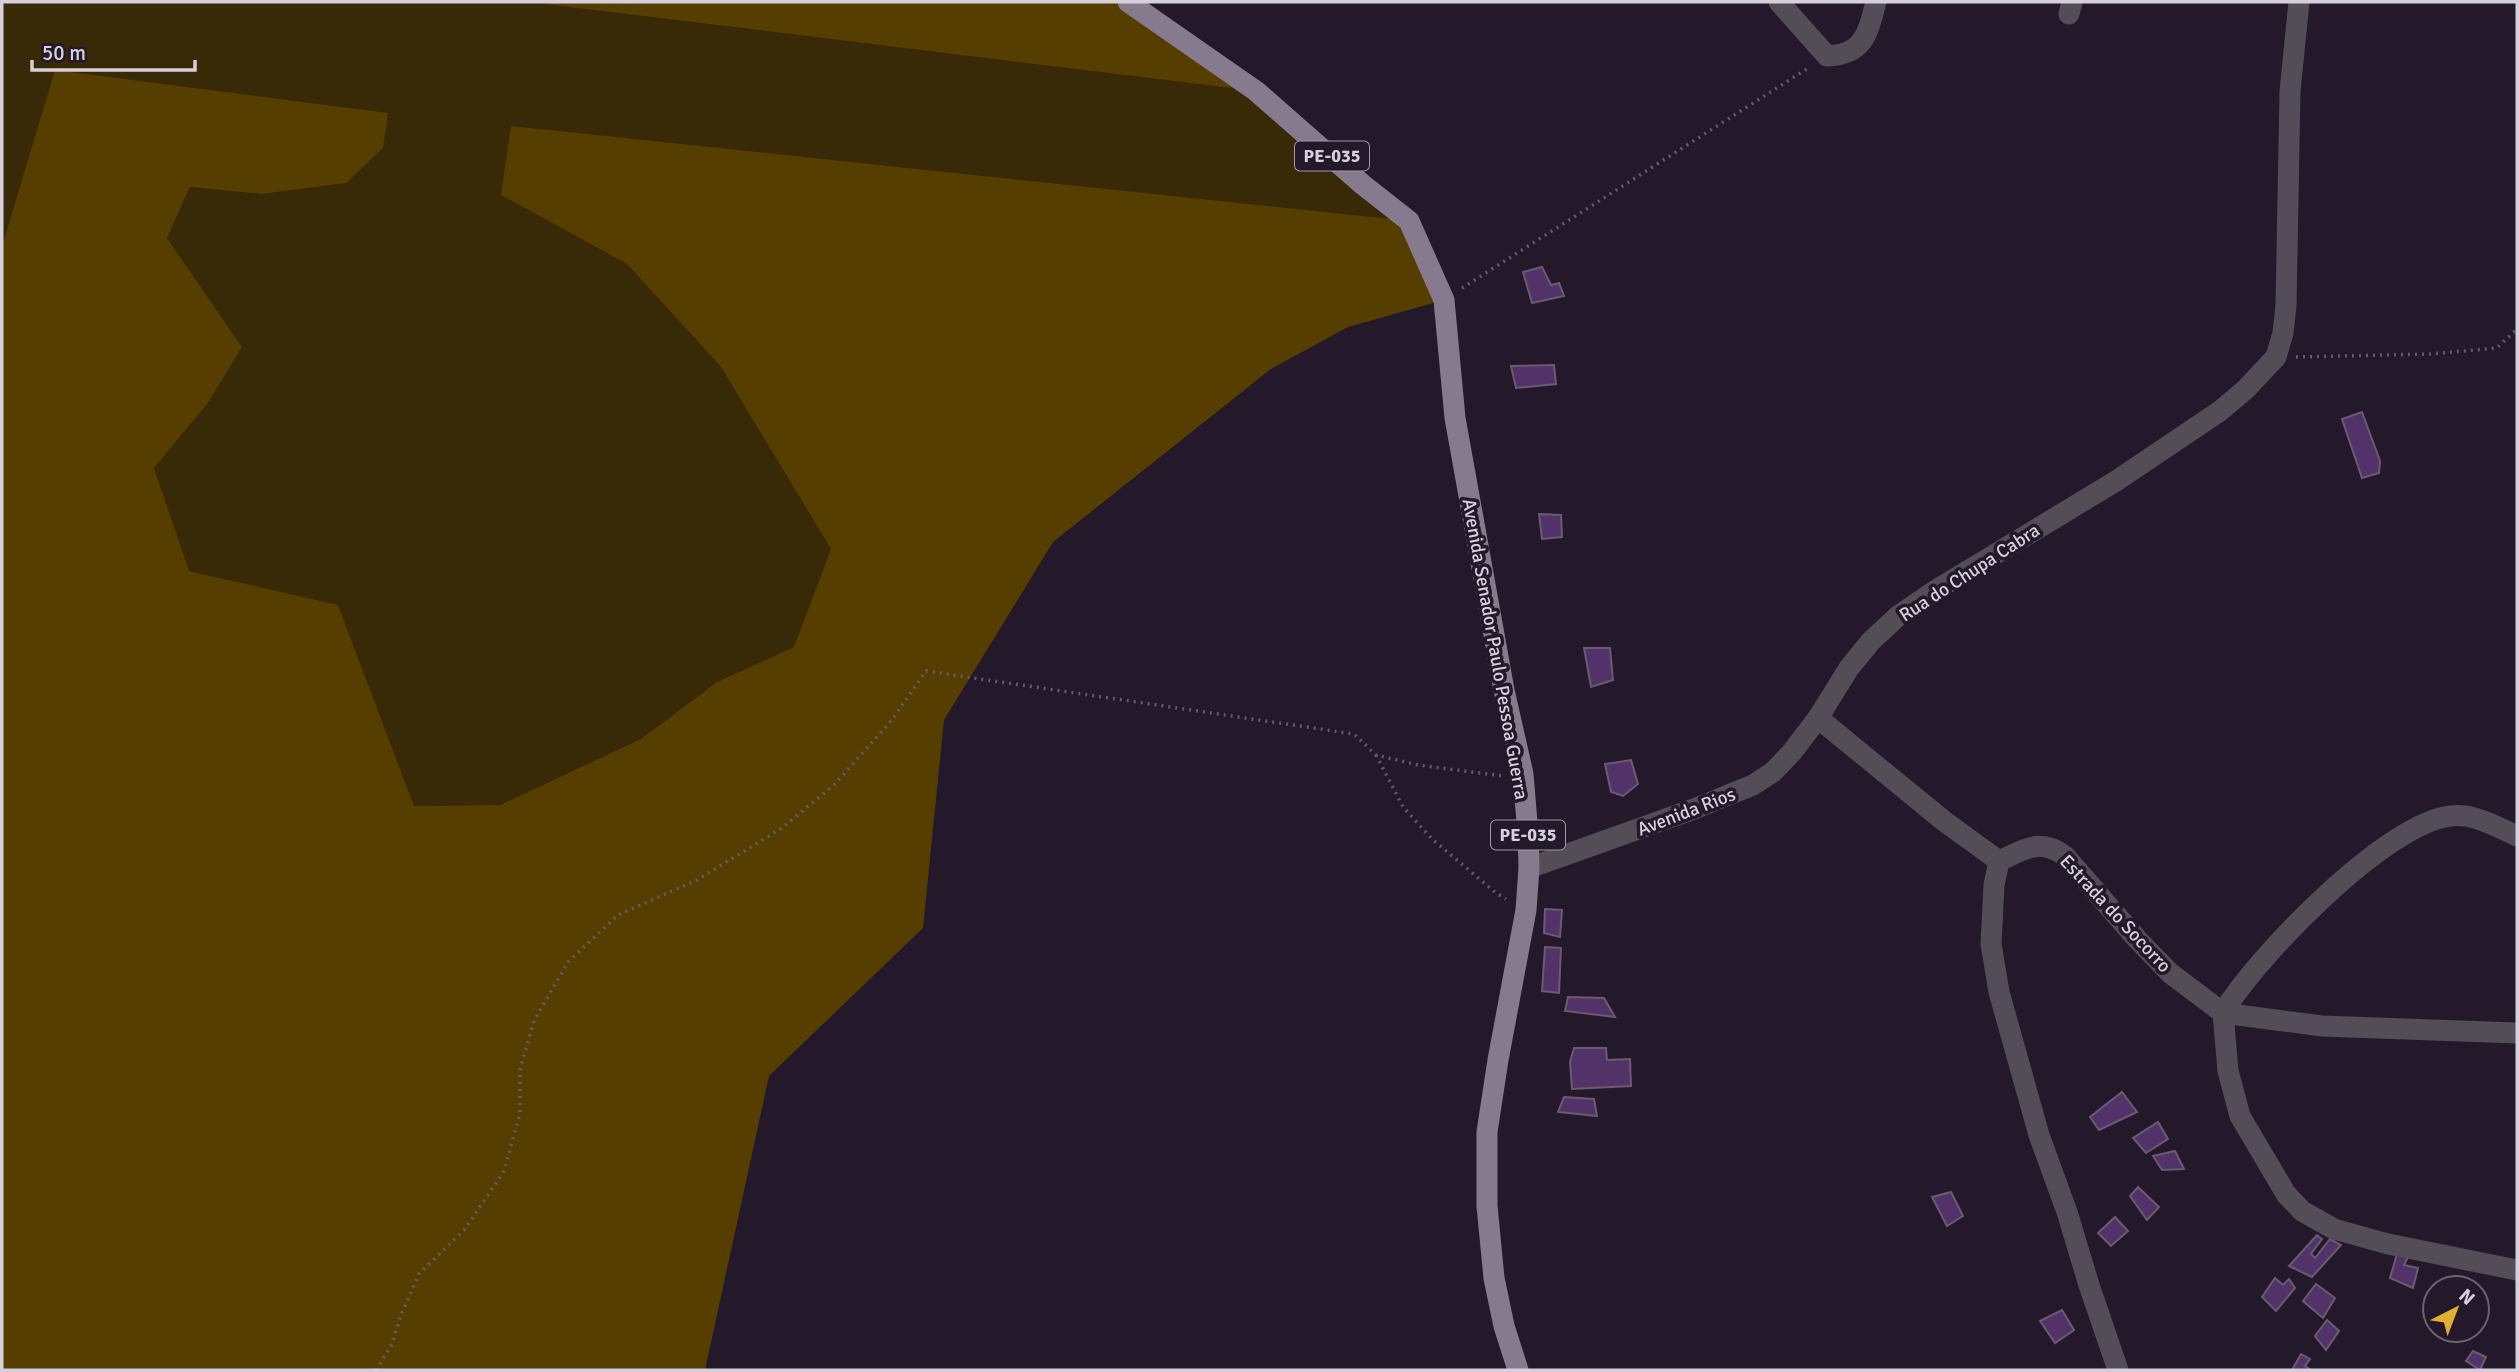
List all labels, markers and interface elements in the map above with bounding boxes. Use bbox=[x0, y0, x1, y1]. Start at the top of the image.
scale bar bbox=[32, 28, 194, 72]
text: 50 m bbox=[42, 40, 86, 66]
road number: PE-035 bbox=[1295, 141, 1369, 170]
street label: Avenida Senador Paulo Pessoa Guerra bbox=[1457, 497, 1533, 802]
street label: Rua do Chupa Cabra bbox=[1895, 518, 2044, 627]
street label: Avenida Rios bbox=[1634, 782, 1739, 842]
road number: PE-035 bbox=[1491, 820, 1565, 850]
street label: Estrada do Socorro bbox=[2054, 850, 2176, 978]
north arrow bbox=[2421, 1274, 2491, 1344]
text: N bbox=[2454, 1284, 2480, 1310]

